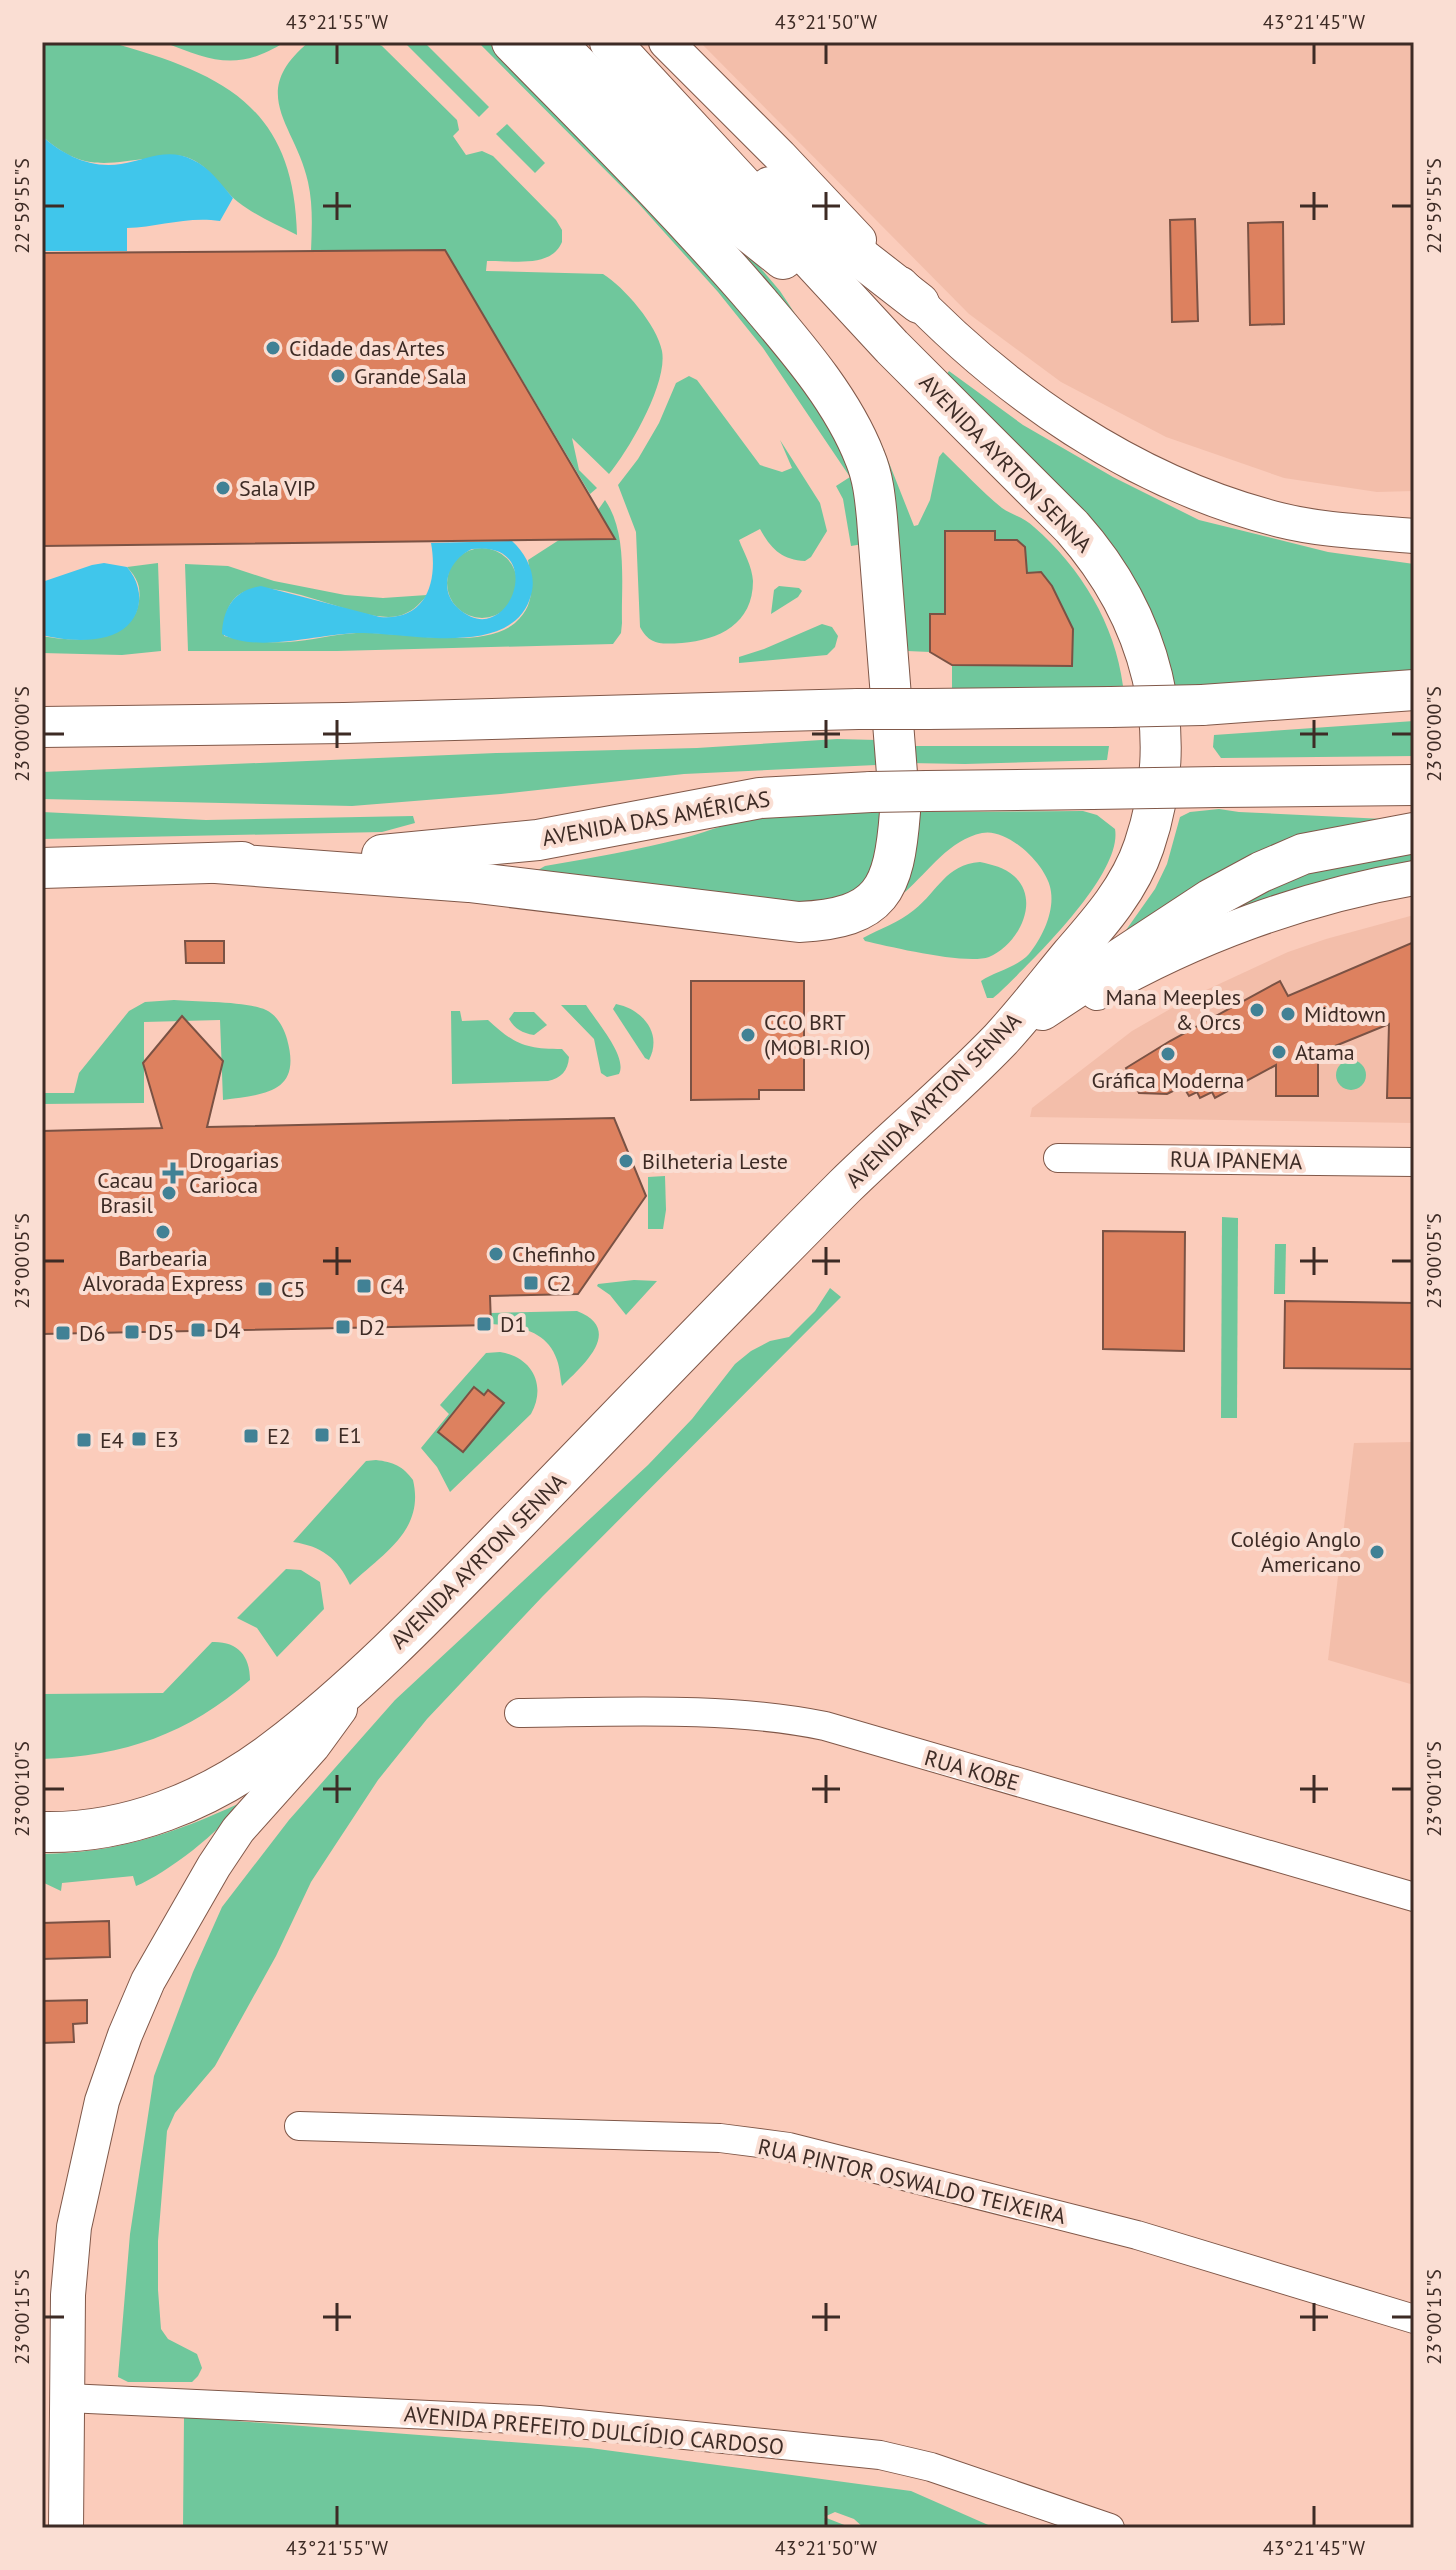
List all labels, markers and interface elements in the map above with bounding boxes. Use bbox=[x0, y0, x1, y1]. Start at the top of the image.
text: 43°21'55"W bbox=[286, 9, 389, 35]
text: 43°21'50"W bbox=[775, 9, 878, 35]
text: 43°21'45"W bbox=[1263, 9, 1366, 35]
text: 22°59'55"S bbox=[9, 158, 35, 254]
text: 22°59'55"S bbox=[1421, 158, 1447, 254]
place label: Cidade das Artes bbox=[289, 334, 445, 362]
marker: Cidade das Artes bbox=[264, 339, 282, 357]
place label: Grande Sala bbox=[354, 362, 467, 390]
marker: Grande Sala bbox=[329, 367, 347, 385]
street label: AVENIDA AYRTON SENNA bbox=[914, 368, 1098, 558]
place label: Sala VIP bbox=[239, 474, 315, 502]
marker: Sala VIP bbox=[214, 479, 232, 497]
text: 23°00'00"S bbox=[9, 686, 35, 782]
text: 23°00'00"S bbox=[1421, 686, 1447, 782]
street label: AVENIDA DAS AMÉRICAS bbox=[540, 784, 772, 852]
place label: Mana Meeples & Orcs bbox=[1106, 983, 1241, 1036]
place label: Midtown bbox=[1304, 1000, 1386, 1028]
marker: Mana Meeples & Orcs bbox=[1248, 1001, 1266, 1019]
marker: Midtown bbox=[1279, 1005, 1297, 1023]
street label: AVENIDA AYRTON SENNA bbox=[839, 1006, 1027, 1194]
place label: CCO BRT (MOBI-RIO) bbox=[764, 1008, 870, 1061]
marker: CCO BRT (MOBI-RIO) bbox=[739, 1026, 757, 1044]
place label: Atama bbox=[1295, 1038, 1355, 1066]
marker: Atama bbox=[1270, 1043, 1288, 1061]
marker: Gráfica Moderna bbox=[1159, 1045, 1177, 1063]
place label: Gráfica Moderna bbox=[1091, 1066, 1245, 1094]
street label: RUA IPANEMA bbox=[1170, 1145, 1303, 1175]
place label: Drogarias Carioca bbox=[189, 1146, 279, 1199]
place label: Bilheteria Leste bbox=[642, 1147, 788, 1175]
marker: Bilheteria Leste bbox=[617, 1152, 635, 1170]
marker: Drogarias Carioca bbox=[164, 1164, 182, 1182]
place label: Cacau Brasil bbox=[97, 1166, 154, 1219]
marker: Cacau Brasil bbox=[160, 1184, 178, 1202]
text: 23°00'05"S bbox=[9, 1213, 35, 1309]
text: 23°00'05"S bbox=[1421, 1213, 1447, 1309]
marker: Barbearia Alvorada Express bbox=[154, 1223, 172, 1241]
place label: Chefinho bbox=[512, 1240, 596, 1268]
place label: Barbearia Alvorada Express bbox=[83, 1244, 243, 1297]
marker: Chefinho bbox=[487, 1245, 505, 1263]
place label: C2 bbox=[547, 1269, 572, 1297]
place label: C4 bbox=[380, 1272, 405, 1300]
marker: C2 bbox=[522, 1274, 540, 1292]
place label: C5 bbox=[281, 1275, 306, 1303]
marker: C4 bbox=[355, 1277, 373, 1295]
marker: C5 bbox=[256, 1280, 274, 1298]
place label: D1 bbox=[500, 1310, 526, 1338]
place label: D2 bbox=[359, 1313, 385, 1341]
marker: D1 bbox=[475, 1315, 493, 1333]
place label: D4 bbox=[214, 1316, 240, 1344]
place label: D5 bbox=[148, 1318, 174, 1346]
marker: D2 bbox=[334, 1318, 352, 1336]
place label: D6 bbox=[79, 1319, 105, 1347]
marker: D4 bbox=[189, 1321, 207, 1339]
marker: D5 bbox=[123, 1323, 141, 1341]
marker: D6 bbox=[54, 1324, 72, 1342]
place label: E1 bbox=[338, 1421, 362, 1449]
place label: E2 bbox=[267, 1422, 291, 1450]
place label: E3 bbox=[155, 1425, 179, 1453]
place label: E4 bbox=[100, 1426, 124, 1454]
marker: E1 bbox=[313, 1426, 331, 1444]
marker: E2 bbox=[242, 1427, 260, 1445]
marker: E3 bbox=[130, 1430, 148, 1448]
marker: E4 bbox=[75, 1431, 93, 1449]
street label: AVENIDA AYRTON SENNA bbox=[384, 1467, 572, 1655]
place label: Colégio Anglo Americano bbox=[1230, 1525, 1361, 1578]
marker: Colégio Anglo Americano bbox=[1368, 1543, 1386, 1561]
text: 23°00'10"S bbox=[9, 1741, 35, 1837]
text: 23°00'10"S bbox=[1421, 1741, 1447, 1837]
street label: RUA KOBE bbox=[921, 1743, 1023, 1797]
street label: RUA PINTOR OSWALDO TEIXEIRA bbox=[756, 2132, 1069, 2230]
text: 23°00'15"S bbox=[9, 2269, 35, 2365]
text: 23°00'15"S bbox=[1421, 2269, 1447, 2365]
street label: AVENIDA PREFEITO DULCÍDIO CARDOSO bbox=[403, 2399, 785, 2461]
text: 43°21'55"W bbox=[286, 2535, 389, 2561]
text: 43°21'50"W bbox=[775, 2535, 878, 2561]
text: 43°21'45"W bbox=[1263, 2535, 1366, 2561]

